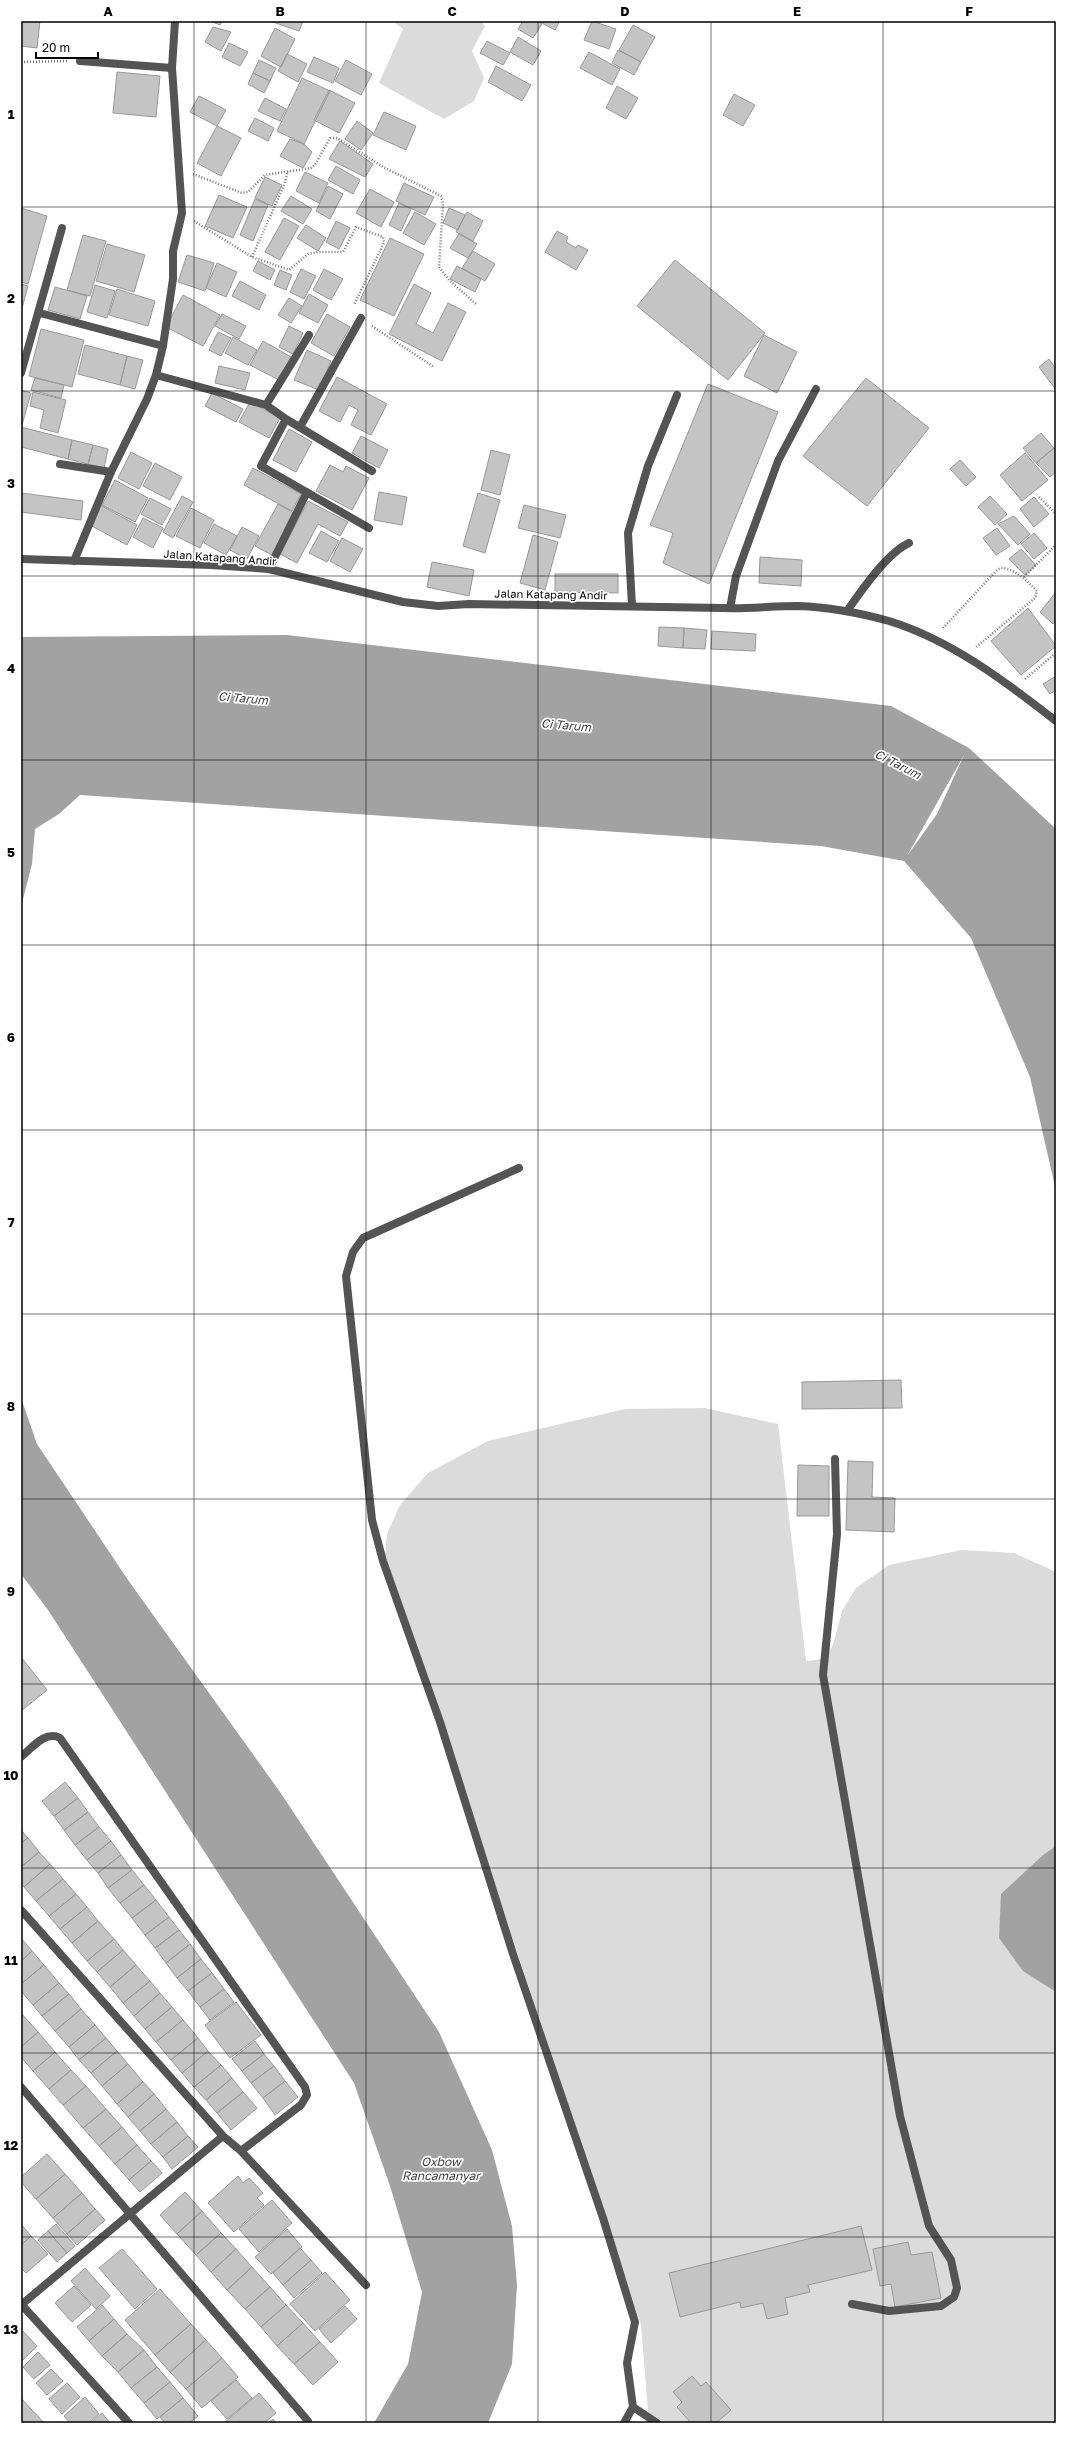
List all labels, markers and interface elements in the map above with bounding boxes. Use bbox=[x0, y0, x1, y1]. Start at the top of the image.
text: A bbox=[103, 3, 113, 19]
text: B bbox=[275, 3, 285, 19]
text: C bbox=[447, 3, 457, 19]
text: D bbox=[620, 3, 630, 19]
text: E bbox=[793, 3, 801, 19]
text: F bbox=[965, 3, 973, 19]
scale bar bbox=[36, 34, 98, 60]
text: 20 m bbox=[42, 40, 70, 55]
text: 1 bbox=[8, 106, 15, 122]
text: 2 bbox=[7, 290, 15, 306]
text: 3 bbox=[7, 475, 15, 491]
street label: Jalan Katapang Andir bbox=[163, 547, 278, 567]
street label: Jalan Katapang Andir bbox=[494, 587, 608, 601]
text: 4 bbox=[7, 660, 15, 676]
water label: Ci Tarum bbox=[217, 688, 270, 708]
water label: Ci Tarum bbox=[540, 715, 593, 735]
water label: Ci Tarum bbox=[872, 746, 925, 783]
text: 5 bbox=[7, 844, 15, 860]
text: 6 bbox=[7, 1029, 15, 1045]
text: 7 bbox=[7, 1214, 15, 1230]
text: 8 bbox=[7, 1398, 15, 1414]
text: 9 bbox=[7, 1583, 15, 1599]
text: 10 bbox=[3, 1767, 19, 1783]
text: 11 bbox=[4, 1952, 18, 1968]
text: 12 bbox=[4, 2137, 18, 2153]
water label: Oxbow Rancamanyar bbox=[402, 2154, 482, 2183]
text: 13 bbox=[4, 2321, 18, 2337]

